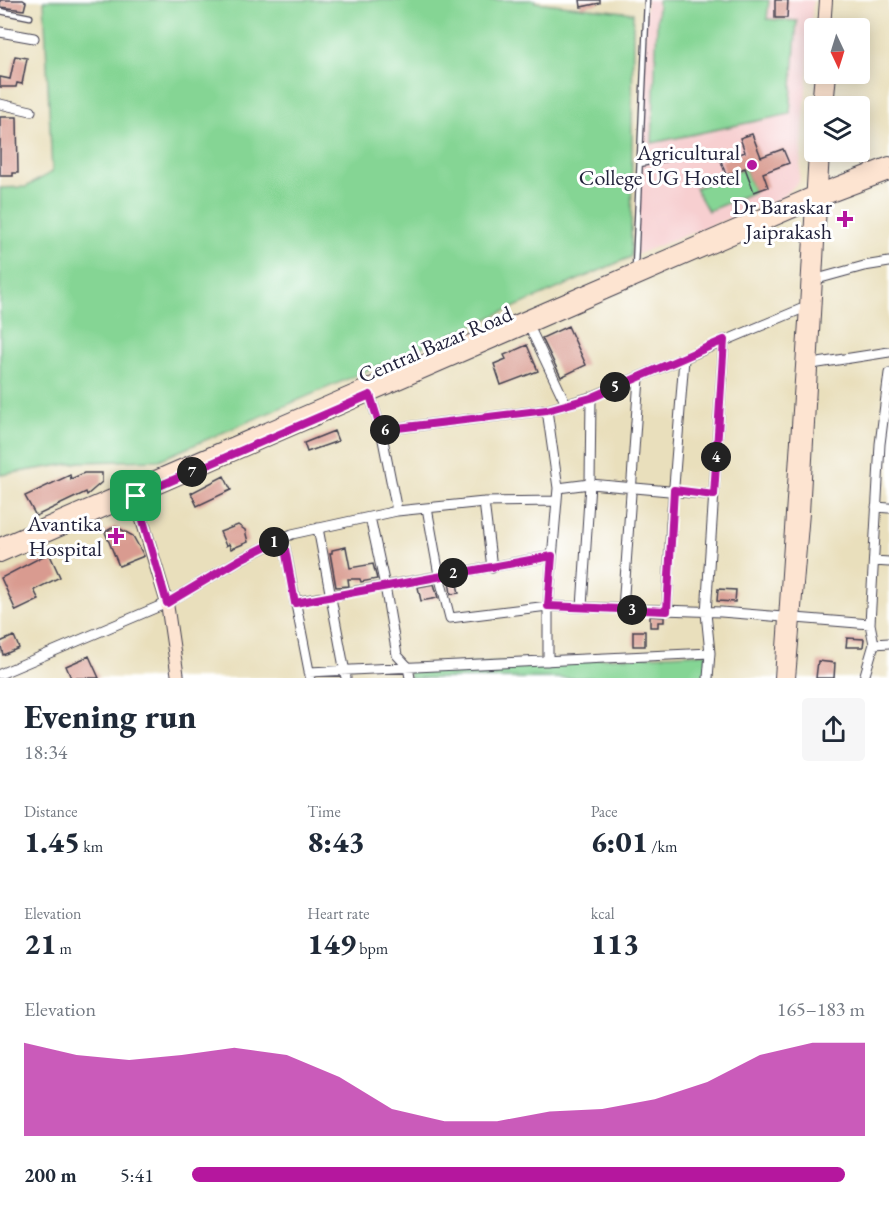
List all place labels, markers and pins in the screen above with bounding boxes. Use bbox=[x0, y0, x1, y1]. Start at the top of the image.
place label: Agricultural College UG Hostel bbox=[579, 138, 740, 192]
marker: Agricultural College UG Hostel bbox=[745, 158, 759, 172]
place label: Dr Baraskar Jaiprakash bbox=[732, 192, 833, 246]
marker: Dr Baraskar Jaiprakash bbox=[836, 210, 854, 228]
pin: 5 bbox=[600, 372, 630, 402]
pin: 6 bbox=[370, 415, 400, 445]
pin: 4 bbox=[701, 442, 731, 472]
pin: 7 bbox=[177, 457, 207, 487]
pin bbox=[110, 470, 161, 521]
place label: Avantika Hospital bbox=[26, 509, 102, 563]
marker: Avantika Hospital bbox=[107, 527, 125, 545]
pin: 1 bbox=[259, 527, 289, 557]
pin: 2 bbox=[438, 558, 468, 588]
pin: 3 bbox=[617, 595, 647, 625]

